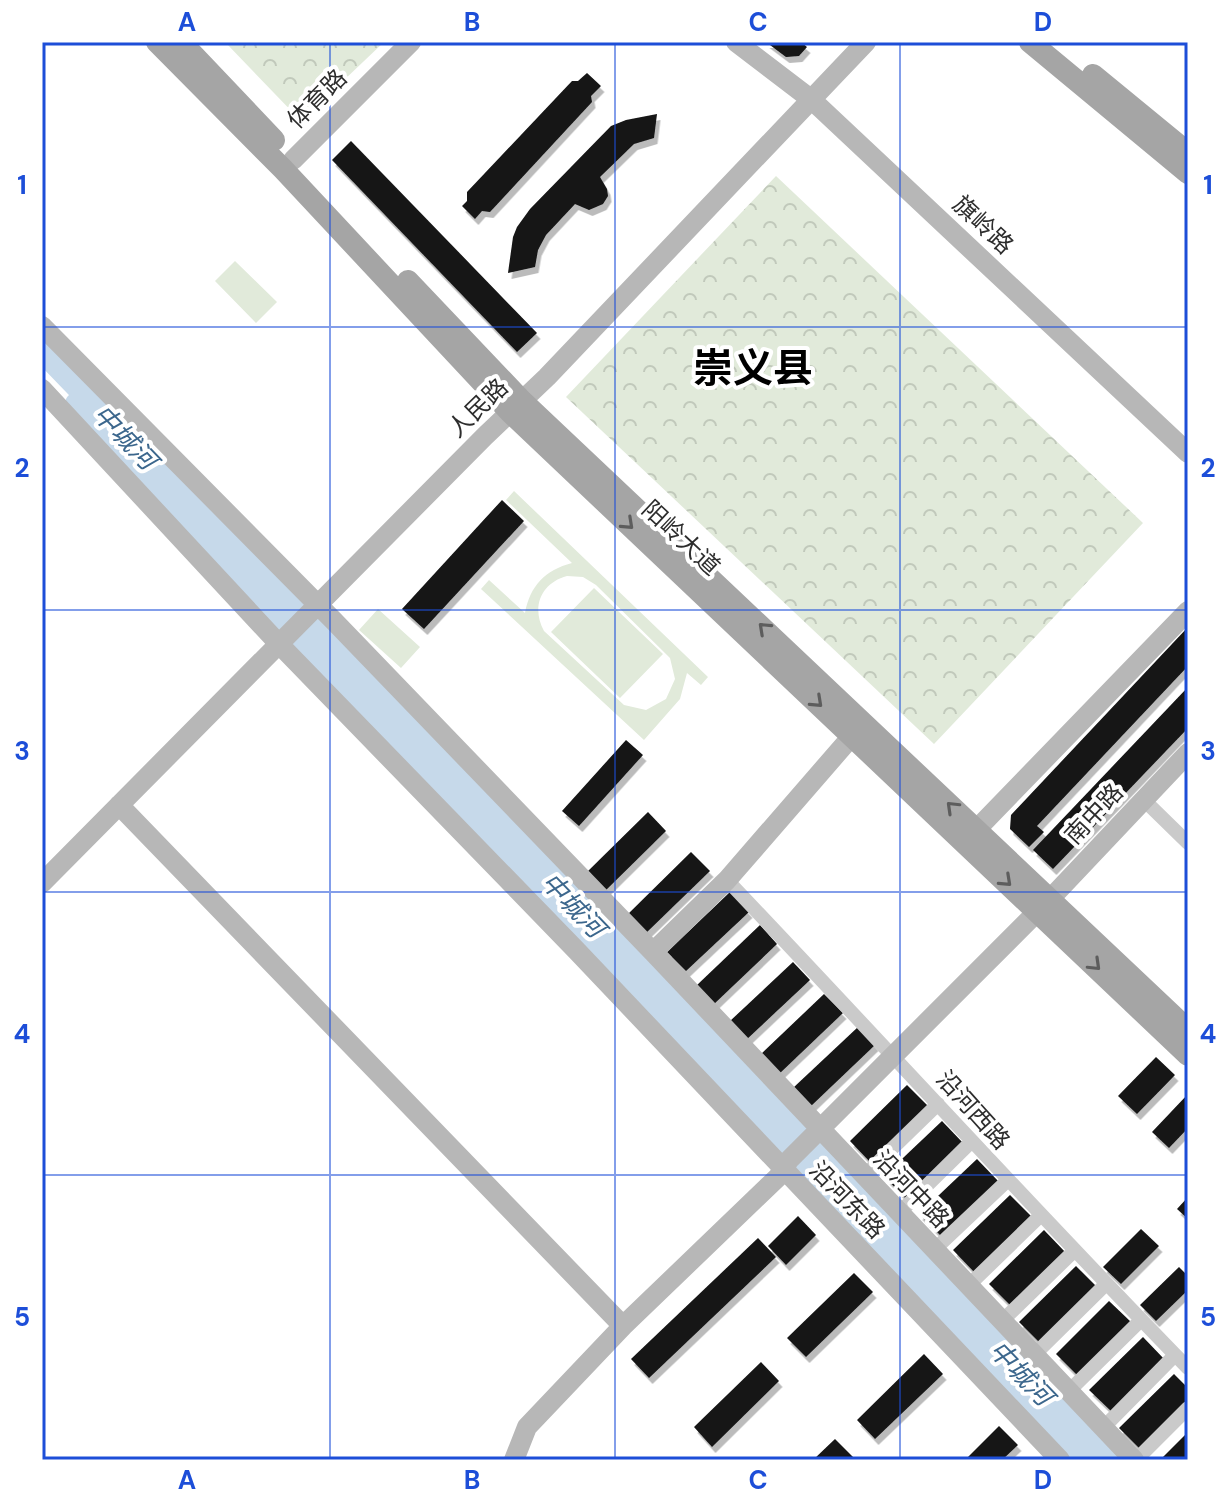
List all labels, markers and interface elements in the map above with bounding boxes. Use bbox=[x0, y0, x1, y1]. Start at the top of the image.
text: A bbox=[178, 5, 196, 39]
text: B bbox=[464, 5, 480, 39]
text: C bbox=[748, 5, 768, 39]
text: D bbox=[1034, 5, 1052, 39]
street label: 体育路 bbox=[280, 62, 353, 135]
text: 1 bbox=[17, 168, 27, 202]
text: 1 bbox=[1203, 168, 1213, 202]
street label: 旗岭路 bbox=[946, 189, 1020, 261]
district label: 崇义县 bbox=[693, 342, 813, 394]
street label: 人民路 bbox=[441, 371, 514, 444]
water label: 中城河 bbox=[86, 397, 168, 480]
text: 2 bbox=[14, 451, 30, 485]
text: 2 bbox=[1200, 451, 1216, 485]
street label: 阳岭大道 bbox=[636, 494, 727, 582]
one-way arrow bbox=[619, 514, 633, 529]
one-way arrow bbox=[759, 623, 773, 638]
one-way arrow bbox=[808, 693, 822, 708]
text: 3 bbox=[14, 734, 30, 768]
text: 3 bbox=[1200, 734, 1216, 768]
street label: 南中路 bbox=[1058, 777, 1130, 851]
one-way arrow bbox=[947, 802, 962, 816]
water label: 中城河 bbox=[534, 865, 616, 948]
one-way arrow bbox=[997, 871, 1011, 886]
one-way arrow bbox=[1085, 955, 1100, 969]
text: 4 bbox=[14, 1017, 30, 1051]
text: 4 bbox=[1200, 1017, 1216, 1051]
street label: 沿河西路 bbox=[930, 1064, 1017, 1156]
street label: 沿河中路 bbox=[867, 1143, 956, 1234]
street label: 沿河东路 bbox=[803, 1154, 892, 1245]
text: 5 bbox=[14, 1300, 30, 1334]
text: 5 bbox=[1200, 1300, 1216, 1334]
water label: 中城河 bbox=[982, 1333, 1064, 1416]
text: A bbox=[178, 1463, 196, 1497]
text: B bbox=[464, 1463, 480, 1497]
text: C bbox=[748, 1463, 768, 1497]
text: D bbox=[1034, 1463, 1052, 1497]

